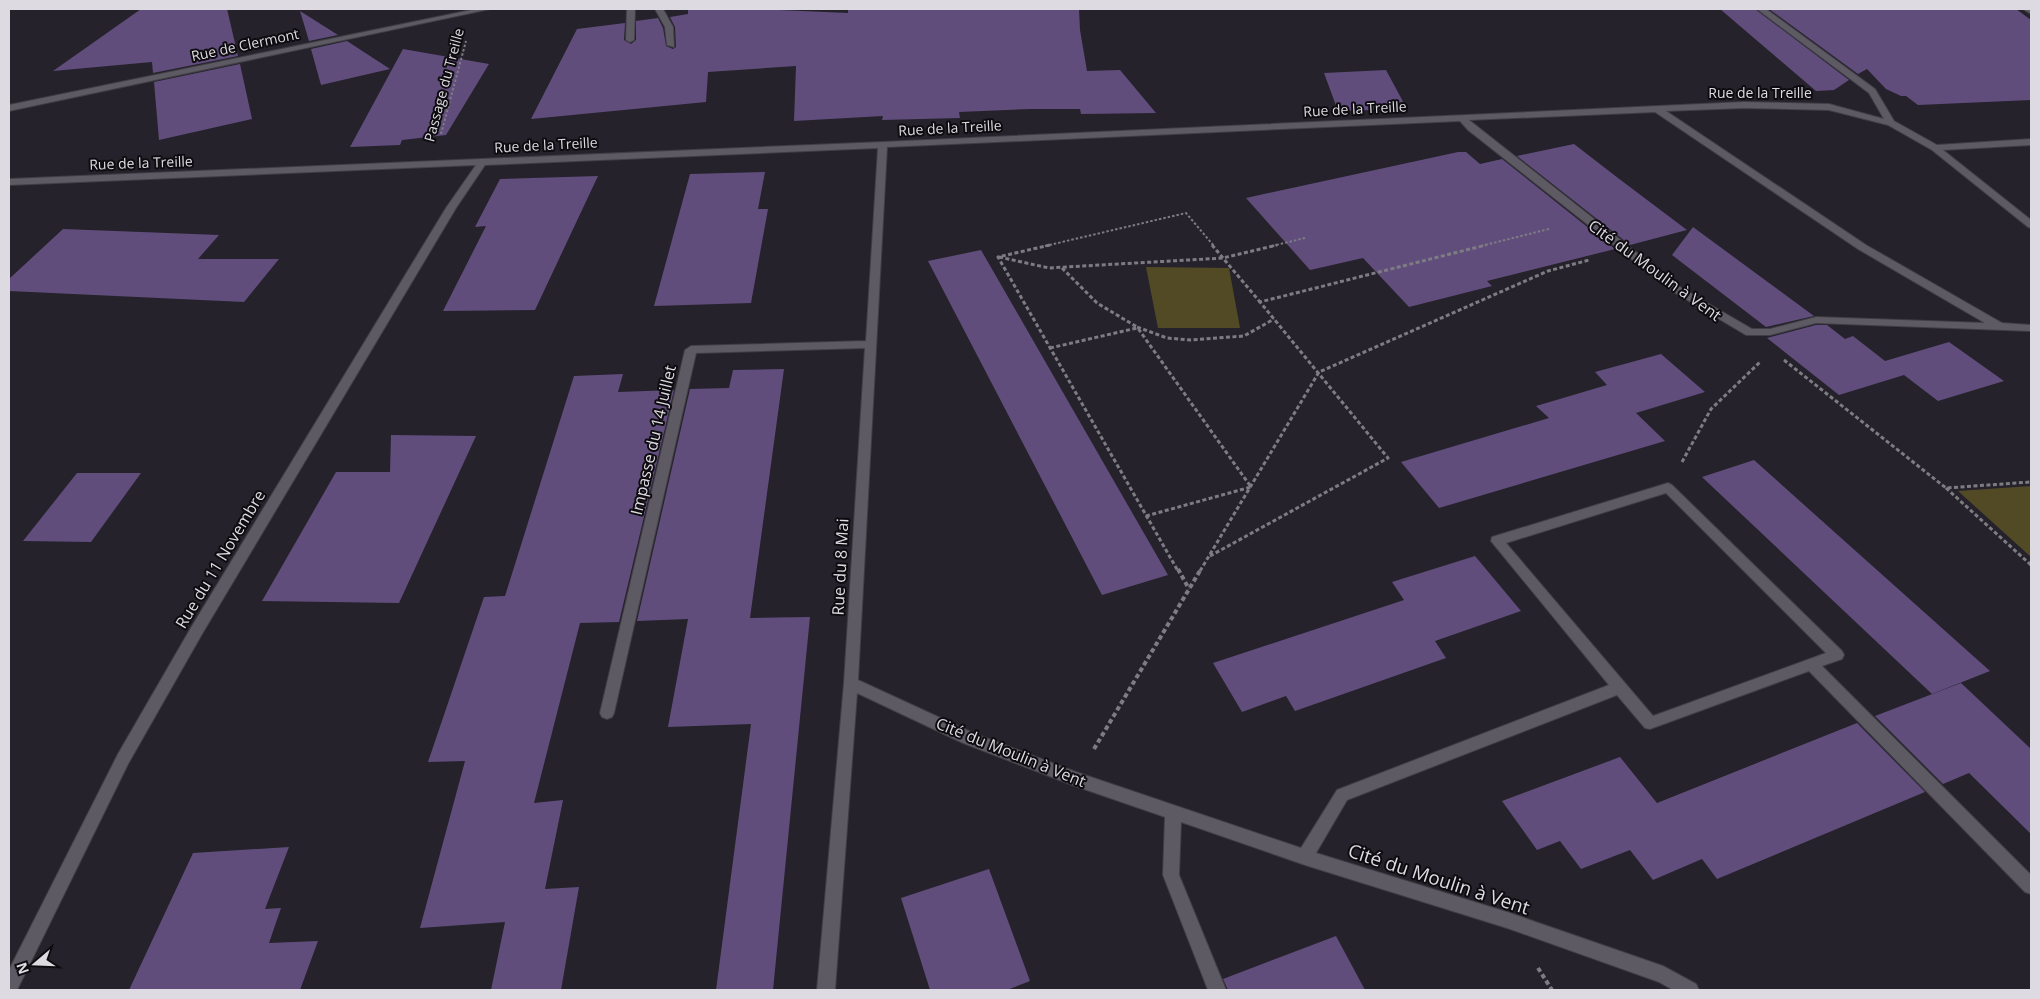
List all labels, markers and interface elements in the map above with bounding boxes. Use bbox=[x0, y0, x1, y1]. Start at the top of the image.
street label: Rue de Clermont bbox=[189, 24, 301, 65]
street label: Passage du Treille bbox=[419, 26, 468, 144]
street label: Rue de la Treille bbox=[1708, 83, 1812, 102]
street label: Rue de la Treille bbox=[1303, 96, 1407, 121]
street label: Rue de la Treille bbox=[898, 115, 1002, 140]
street label: Rue de la Treille bbox=[494, 132, 598, 157]
street label: Rue de la Treille bbox=[89, 151, 193, 174]
street label: Cité du Moulin à Vent bbox=[1584, 214, 1726, 326]
street label: Impasse du 14 Juillet bbox=[625, 362, 681, 517]
street label: Rue du 11 Novembre bbox=[170, 486, 270, 632]
street label: Rue du 8 Mai bbox=[826, 518, 854, 616]
street label: Cité du Moulin à Vent bbox=[933, 712, 1089, 792]
street label: Cité du Moulin à Vent bbox=[1345, 837, 1533, 921]
north arrow bbox=[10, 939, 60, 989]
text: N bbox=[11, 960, 33, 977]

